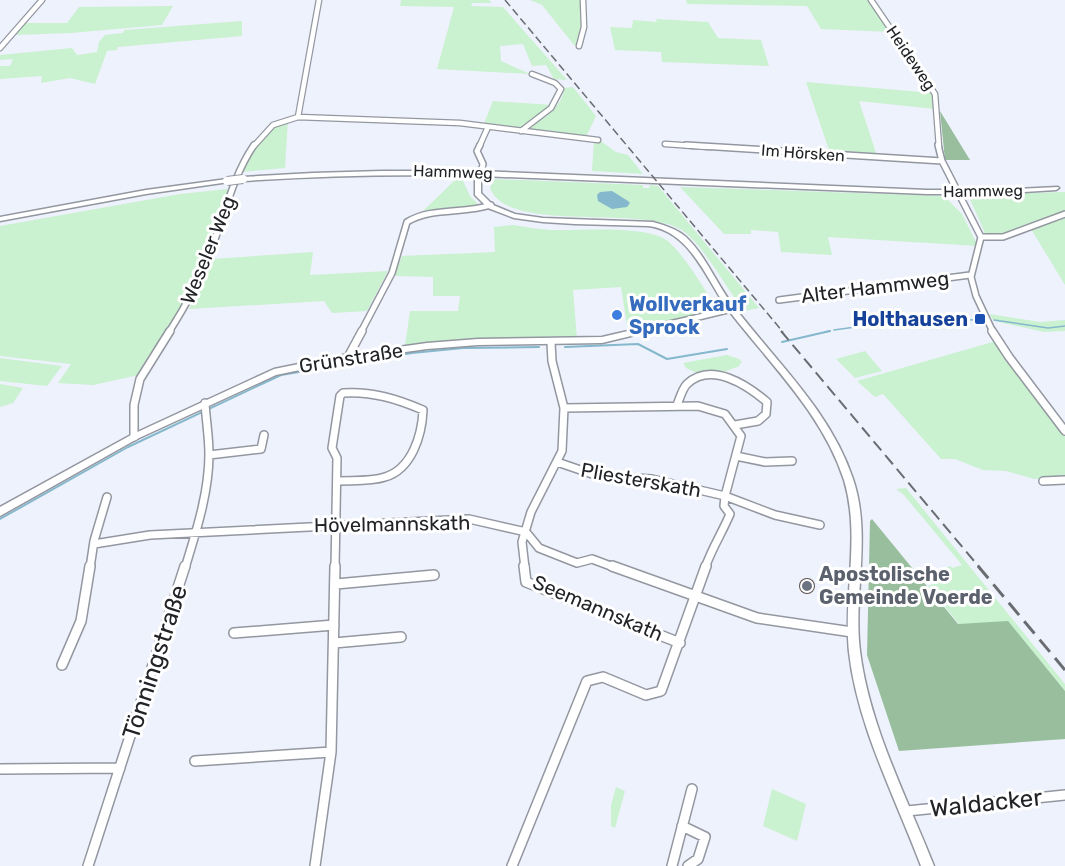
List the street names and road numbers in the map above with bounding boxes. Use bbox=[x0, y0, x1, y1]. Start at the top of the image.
street label: Heideweg bbox=[883, 22, 939, 94]
street label: Im Hörsken bbox=[760, 141, 846, 165]
street label: Hammweg bbox=[413, 161, 493, 183]
street label: Hammweg bbox=[943, 181, 1023, 201]
street label: Weseler Weg bbox=[175, 192, 241, 308]
street label: Alter Hammweg bbox=[800, 266, 950, 308]
street label: Grünstraße bbox=[297, 338, 405, 378]
street label: Pliesterskath bbox=[579, 458, 703, 502]
street label: Hövelmannskath bbox=[314, 511, 470, 537]
street label: Seemannskath bbox=[529, 570, 667, 646]
street label: Tönningstraße bbox=[117, 581, 193, 743]
street label: Waldacker bbox=[928, 783, 1044, 823]

